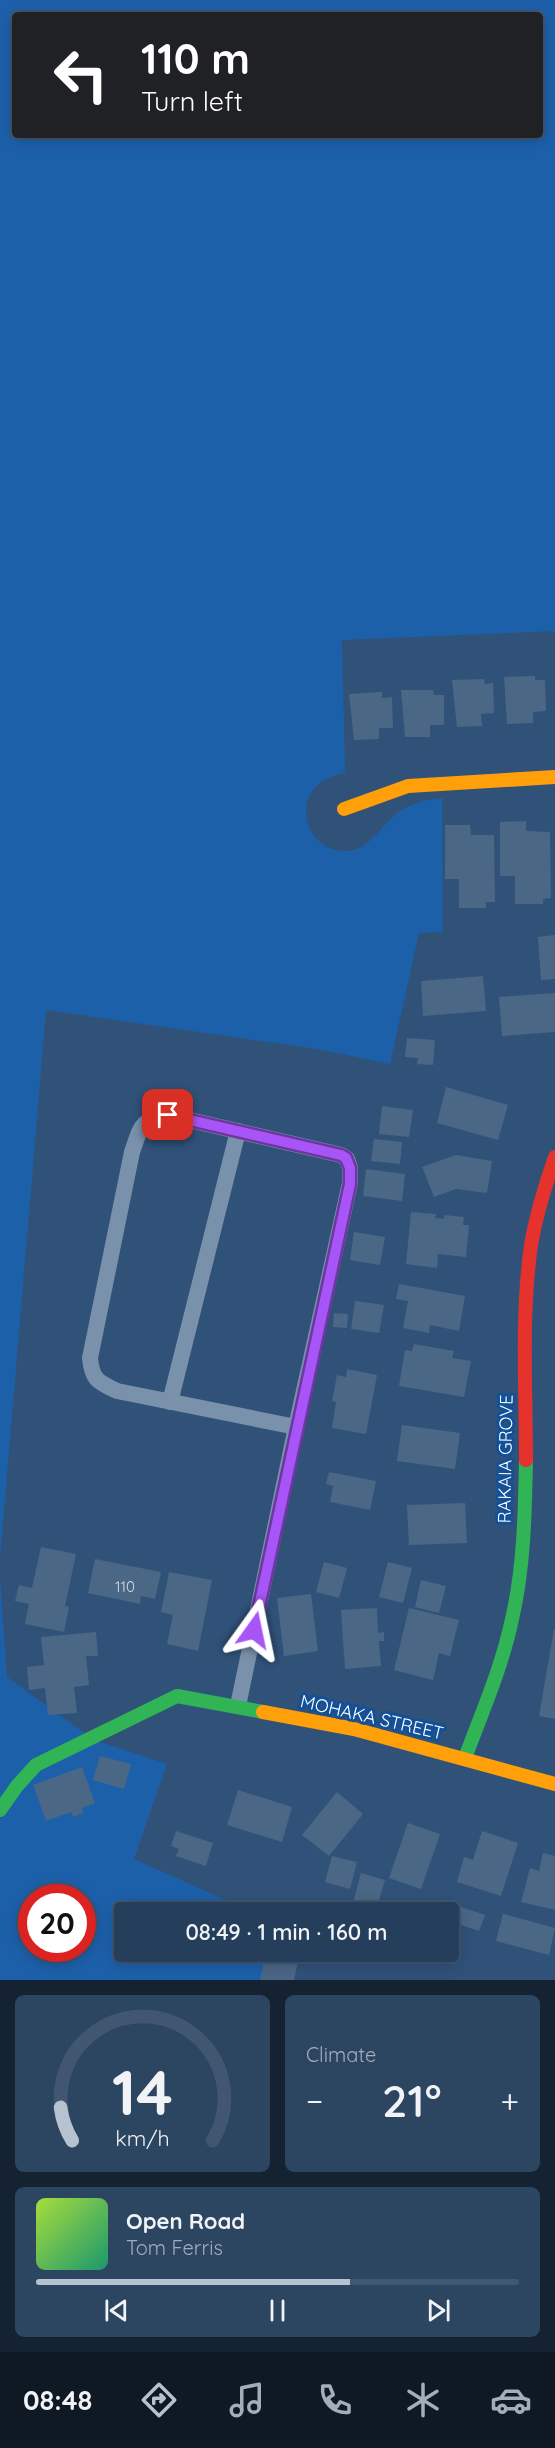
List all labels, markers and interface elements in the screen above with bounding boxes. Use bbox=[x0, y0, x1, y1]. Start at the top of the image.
text: 110 m bbox=[141, 32, 250, 85]
icon: left bbox=[42, 36, 120, 114]
text: Turn left bbox=[141, 84, 243, 118]
pin bbox=[142, 1089, 193, 1140]
icon: arrive bbox=[151, 1098, 184, 1131]
street label: RAKAIA GROVE bbox=[492, 1394, 518, 1524]
house number: 110 bbox=[115, 1577, 135, 1596]
position arrow bbox=[222, 1598, 286, 1662]
street label: MOHAKA STREET bbox=[298, 1689, 446, 1745]
speed limit sign: 20 bbox=[18, 1884, 96, 1962]
text: 08:49 · 1 min · 160 m bbox=[185, 1918, 388, 1946]
text: Climate bbox=[306, 2042, 376, 2067]
text: 14 bbox=[112, 2053, 173, 2131]
text: 21° bbox=[382, 2072, 441, 2128]
text: − bbox=[306, 2080, 323, 2121]
text: + bbox=[500, 2080, 519, 2121]
text: km/h bbox=[115, 2125, 170, 2151]
text: Open Road bbox=[126, 2207, 245, 2235]
text: Tom Ferris bbox=[126, 2235, 223, 2260]
icon: previous bbox=[100, 2294, 133, 2327]
icon: pause bbox=[261, 2294, 294, 2327]
icon: next bbox=[422, 2294, 455, 2327]
icon: directions bbox=[138, 2379, 180, 2421]
icon: music bbox=[226, 2379, 268, 2421]
icon: phone bbox=[314, 2379, 356, 2421]
icon: climate bbox=[402, 2379, 444, 2421]
icon: car bbox=[490, 2379, 532, 2421]
text: 08:48 bbox=[23, 2383, 92, 2417]

